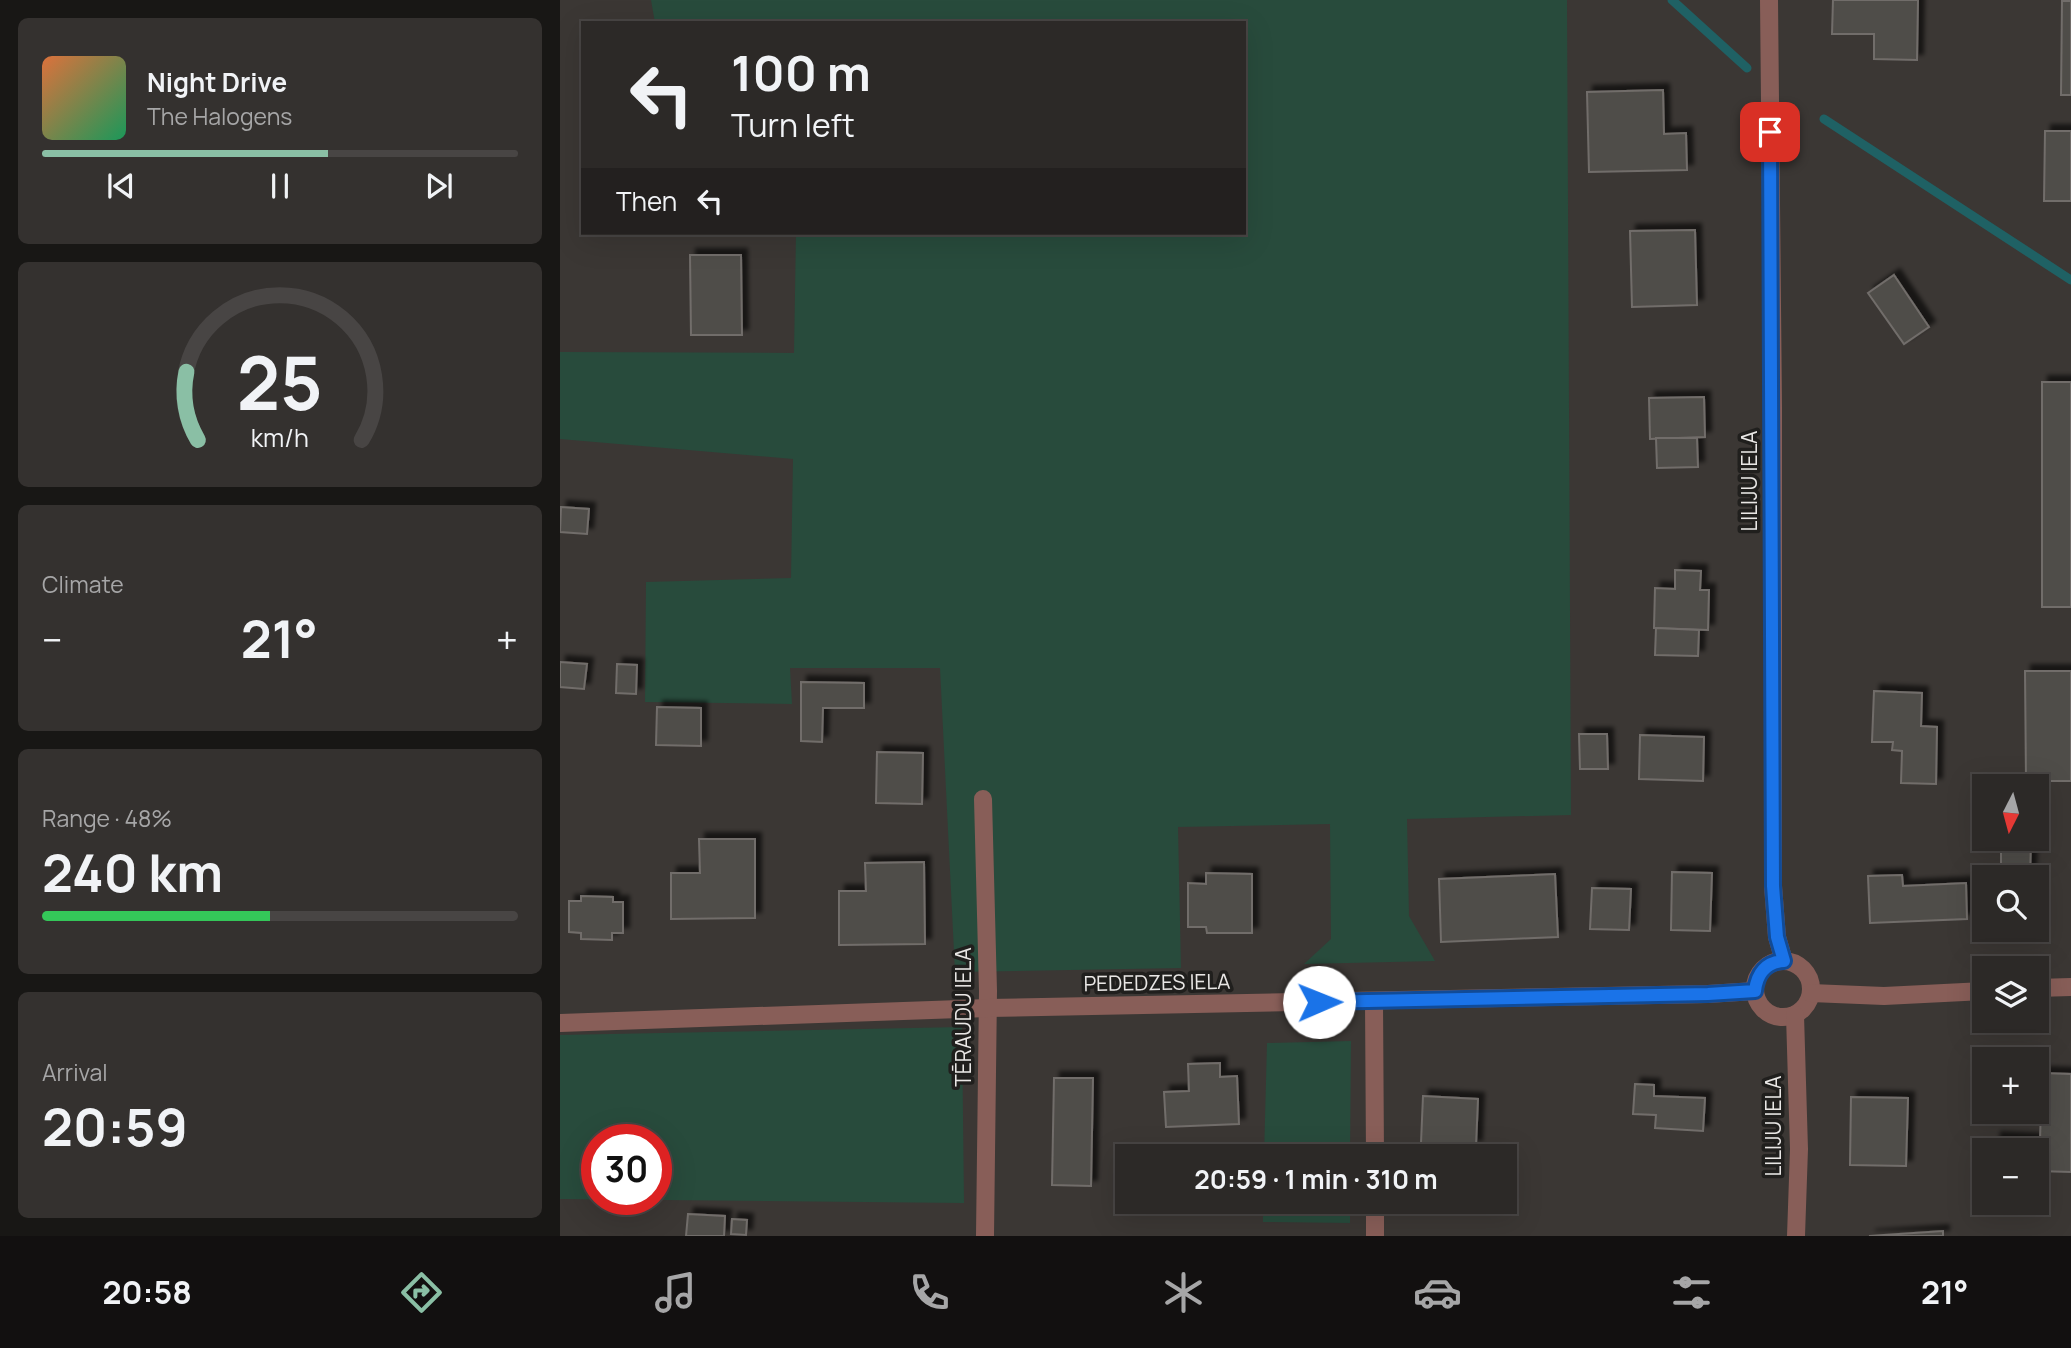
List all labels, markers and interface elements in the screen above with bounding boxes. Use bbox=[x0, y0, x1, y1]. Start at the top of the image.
text: 100 m bbox=[731, 39, 871, 106]
icon: left bbox=[616, 49, 707, 140]
text: Night Drive bbox=[147, 64, 287, 100]
text: The Halogens bbox=[147, 100, 292, 132]
pin bbox=[1740, 102, 1800, 162]
text: Turn left bbox=[731, 103, 855, 147]
icon: arrive bbox=[1751, 113, 1789, 151]
icon: previous bbox=[102, 167, 140, 205]
icon: pause bbox=[261, 167, 299, 205]
icon: next bbox=[420, 167, 458, 205]
icon: left bbox=[691, 182, 729, 220]
text: Then bbox=[616, 183, 677, 219]
text: 25 bbox=[237, 333, 323, 433]
text: km/h bbox=[251, 420, 309, 455]
street label: LILIJU IELA bbox=[1735, 431, 1763, 531]
text: Climate bbox=[42, 568, 124, 600]
text: 21° bbox=[241, 603, 318, 674]
text: − bbox=[42, 613, 63, 665]
text: + bbox=[496, 613, 518, 665]
north arrow bbox=[1972, 774, 2049, 850]
map controls bbox=[1972, 774, 2049, 1215]
text: Range · 48% bbox=[42, 802, 172, 834]
text: 240 km bbox=[42, 837, 223, 908]
button: search bbox=[1972, 865, 2049, 942]
street label: TĒRAUDU IELA bbox=[949, 947, 977, 1087]
button: layers bbox=[1972, 956, 2049, 1033]
position arrow bbox=[1282, 965, 1356, 1039]
street label: PEDEDZES IELA bbox=[1083, 967, 1231, 997]
button: + bbox=[1972, 1047, 2049, 1124]
text: Arrival bbox=[42, 1056, 108, 1088]
street label: LILIJU IELA bbox=[1759, 1076, 1787, 1176]
text: 20:59 bbox=[42, 1091, 188, 1162]
speed limit sign: 30 bbox=[581, 1124, 672, 1215]
button: − bbox=[1972, 1138, 2049, 1215]
text: 20:59 · 1 min · 310 m bbox=[1194, 1161, 1438, 1197]
icon: directions bbox=[397, 1268, 446, 1317]
icon: music bbox=[651, 1268, 700, 1317]
icon: phone bbox=[905, 1268, 954, 1317]
icon: climate bbox=[1159, 1268, 1208, 1317]
icon: car bbox=[1413, 1268, 1462, 1317]
icon: filters bbox=[1667, 1268, 1716, 1317]
text: 20:58 bbox=[103, 1270, 192, 1314]
text: 21° bbox=[1921, 1270, 1968, 1314]

